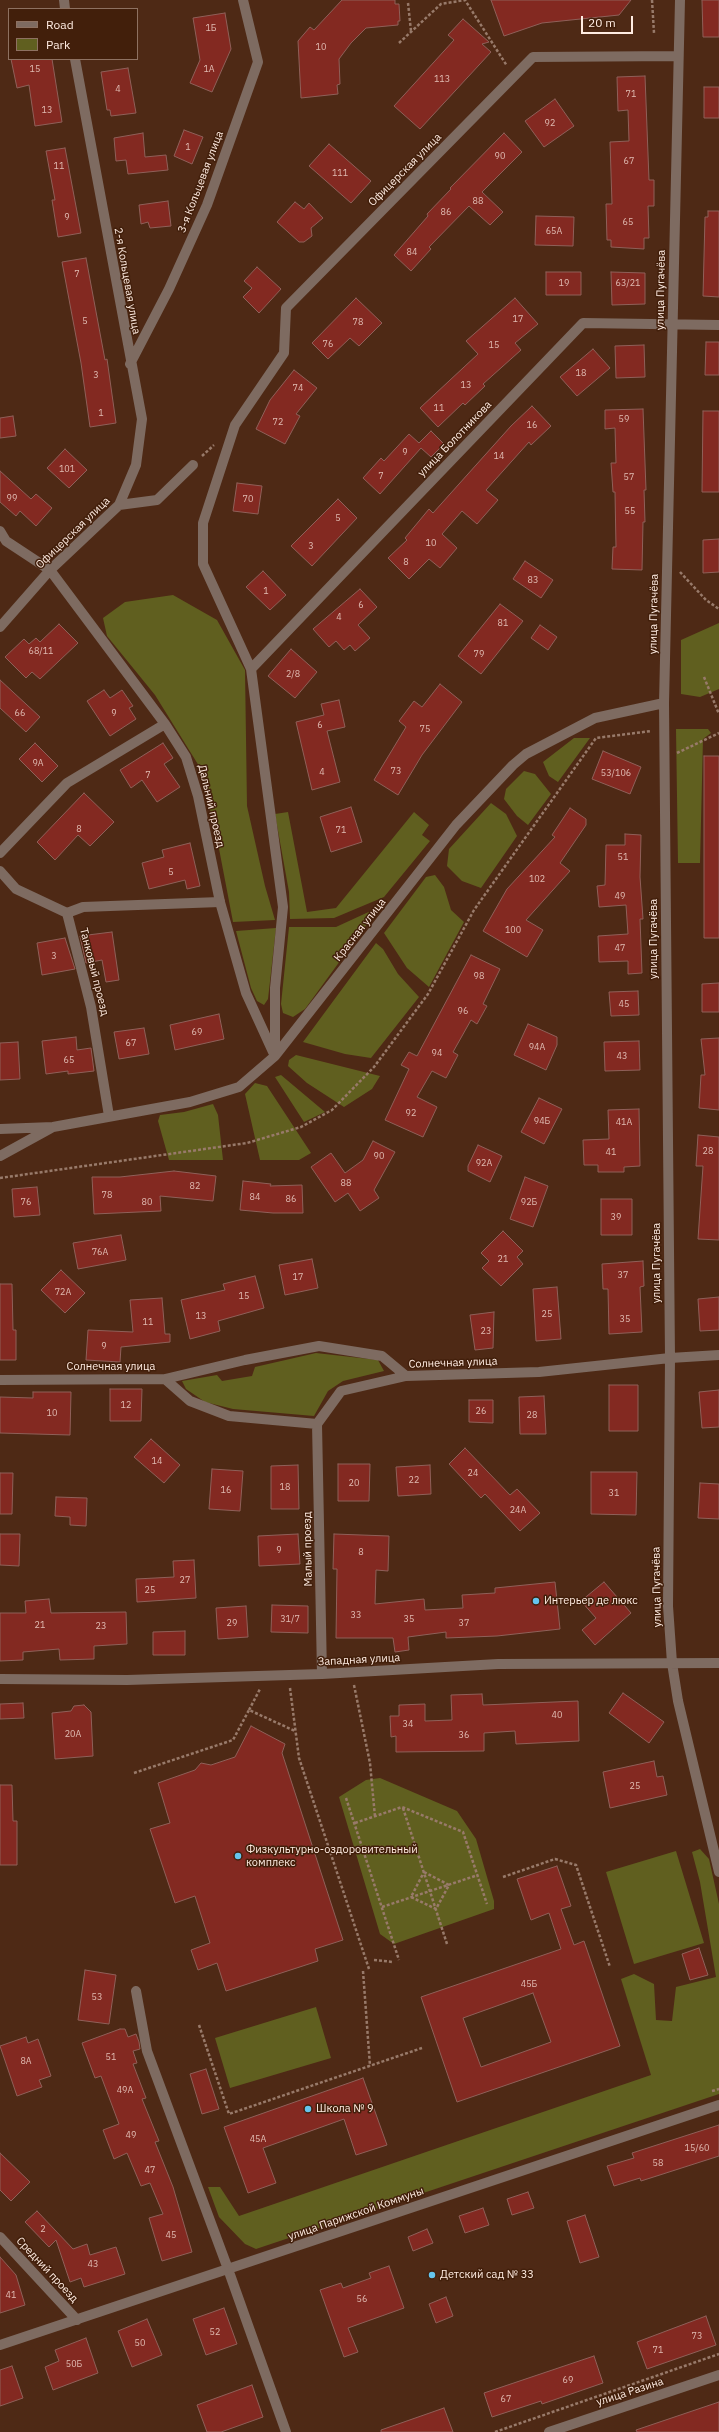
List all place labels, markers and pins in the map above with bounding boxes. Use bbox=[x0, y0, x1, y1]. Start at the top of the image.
place label: Интерьер де люкс bbox=[544, 1594, 638, 1608]
marker: Интерьер де люкс bbox=[531, 1596, 541, 1606]
place label: Физкультурно-оздоровительный комплекс bbox=[246, 1843, 418, 1869]
marker: Физкультурно-оздоровительный комплекс bbox=[233, 1851, 243, 1861]
place label: Школа № 9 bbox=[316, 2102, 374, 2116]
marker: Школа № 9 bbox=[303, 2104, 313, 2114]
place label: Детский сад № 33 bbox=[440, 2268, 534, 2282]
marker: Детский сад № 33 bbox=[427, 2270, 437, 2280]

